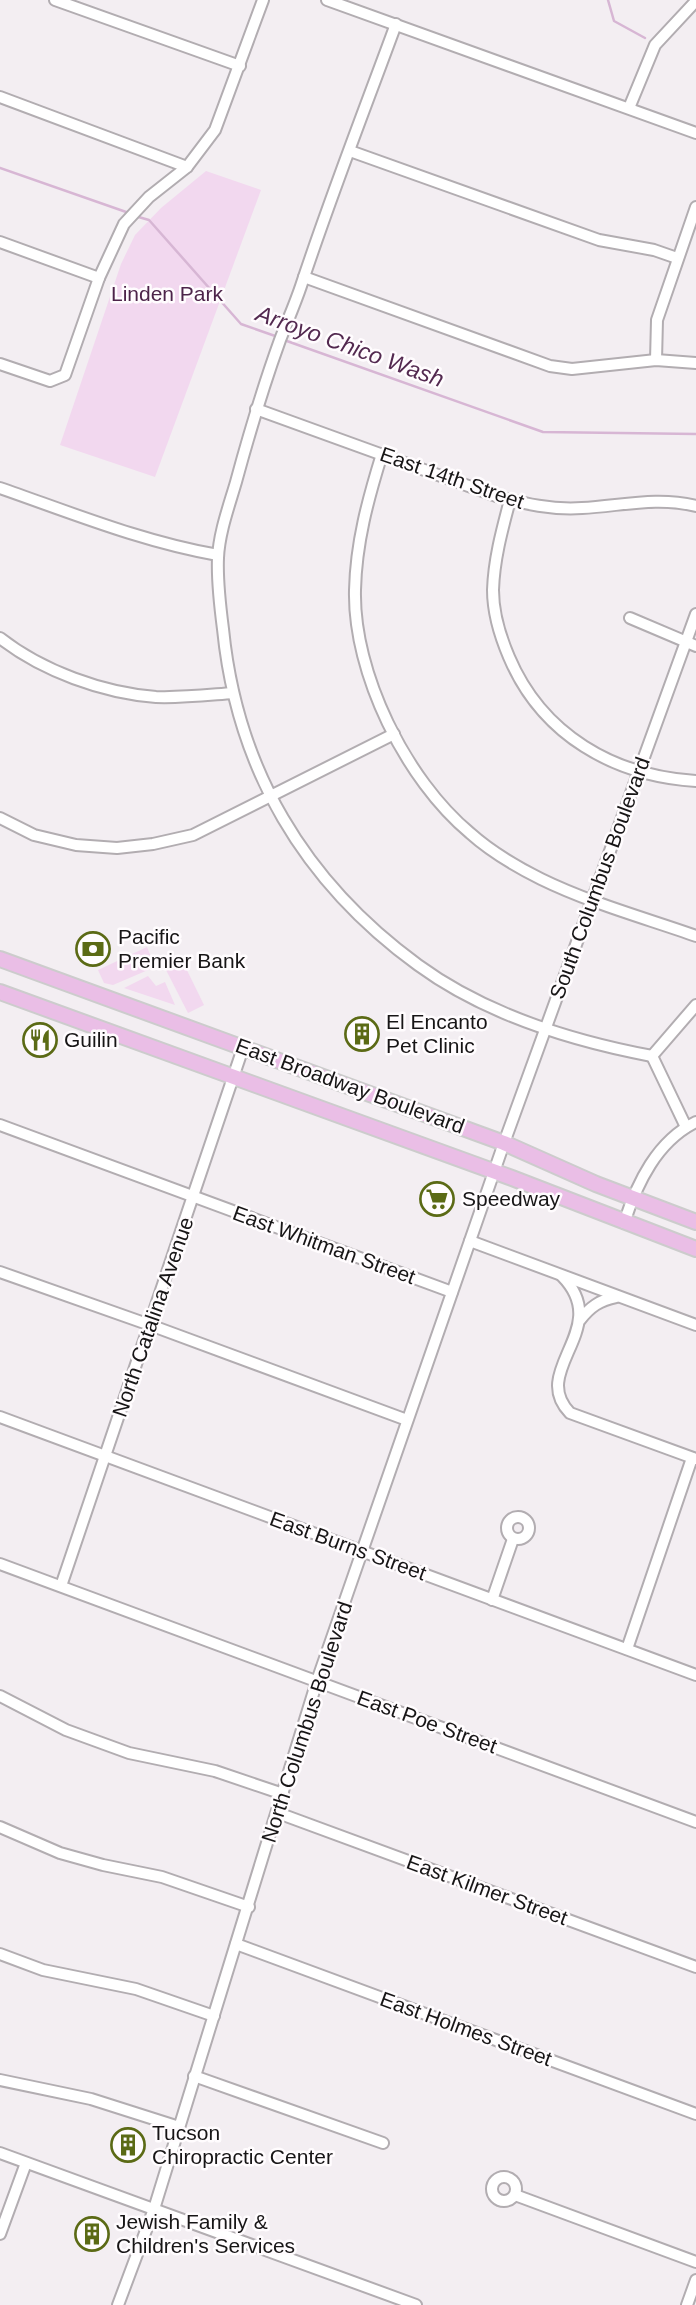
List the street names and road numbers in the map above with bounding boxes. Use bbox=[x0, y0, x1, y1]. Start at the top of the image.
street label: East 14th Street bbox=[377, 442, 527, 513]
street label: South Columbus Boulevard bbox=[545, 754, 654, 1002]
street label: East Broadway Boulevard bbox=[233, 1033, 468, 1138]
street label: East Whitman Street bbox=[230, 1201, 419, 1288]
street label: North Catalina Avenue bbox=[108, 1214, 198, 1420]
street label: East Burns Street bbox=[267, 1507, 430, 1585]
street label: North Columbus Boulevard bbox=[257, 1598, 356, 1845]
street label: East Poe Street bbox=[354, 1686, 500, 1758]
street label: East Kilmer Street bbox=[404, 1850, 571, 1929]
street label: East Holmes Street bbox=[377, 1987, 555, 2070]

